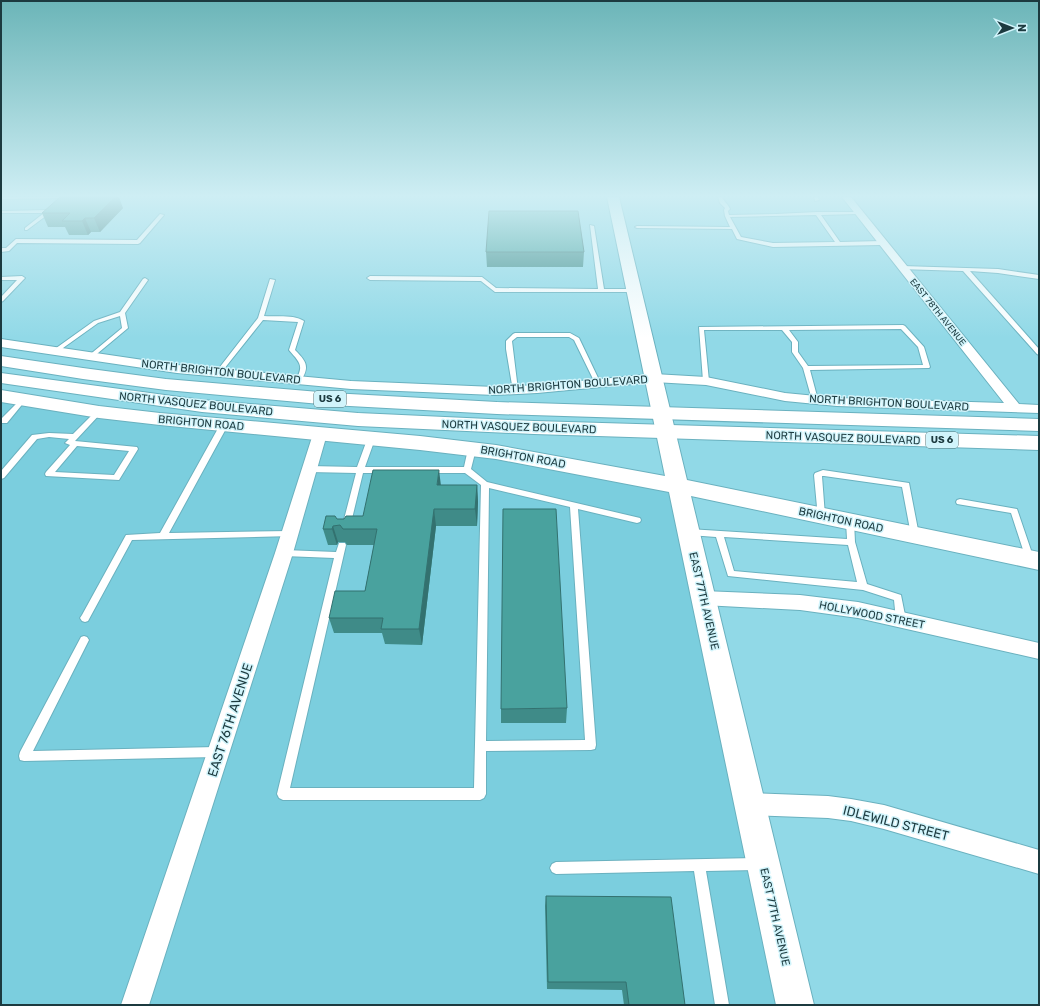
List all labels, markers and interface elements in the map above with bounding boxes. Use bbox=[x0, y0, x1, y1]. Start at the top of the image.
north arrow bbox=[992, 8, 1032, 48]
text: N bbox=[1015, 24, 1028, 32]
street label: EAST 78TH AVENUE bbox=[908, 277, 968, 347]
street label: NORTH BRIGHTON BOULEVARD bbox=[141, 357, 301, 387]
street label: NORTH BRIGHTON BOULEVARD bbox=[488, 373, 648, 397]
street label: NORTH VASQUEZ BOULEVARD bbox=[118, 389, 274, 419]
road number: US 6 bbox=[314, 391, 346, 407]
street label: NORTH BRIGHTON BOULEVARD bbox=[809, 392, 969, 414]
street label: BRIGHTON ROAD bbox=[157, 413, 245, 433]
street label: NORTH VASQUEZ BOULEVARD bbox=[441, 418, 597, 436]
street label: NORTH VASQUEZ BOULEVARD bbox=[765, 429, 921, 447]
road number: US 6 bbox=[926, 432, 958, 448]
street label: BRIGHTON ROAD bbox=[479, 443, 567, 471]
street label: BRIGHTON ROAD bbox=[797, 505, 885, 535]
street label: EAST 77TH AVENUE bbox=[686, 551, 722, 652]
street label: HOLLYWOOD STREET bbox=[818, 598, 927, 632]
street label: EAST 76TH AVENUE bbox=[205, 661, 255, 779]
street label: IDLEWILD STREET bbox=[842, 803, 951, 844]
street label: EAST 77TH AVENUE bbox=[757, 867, 793, 968]

